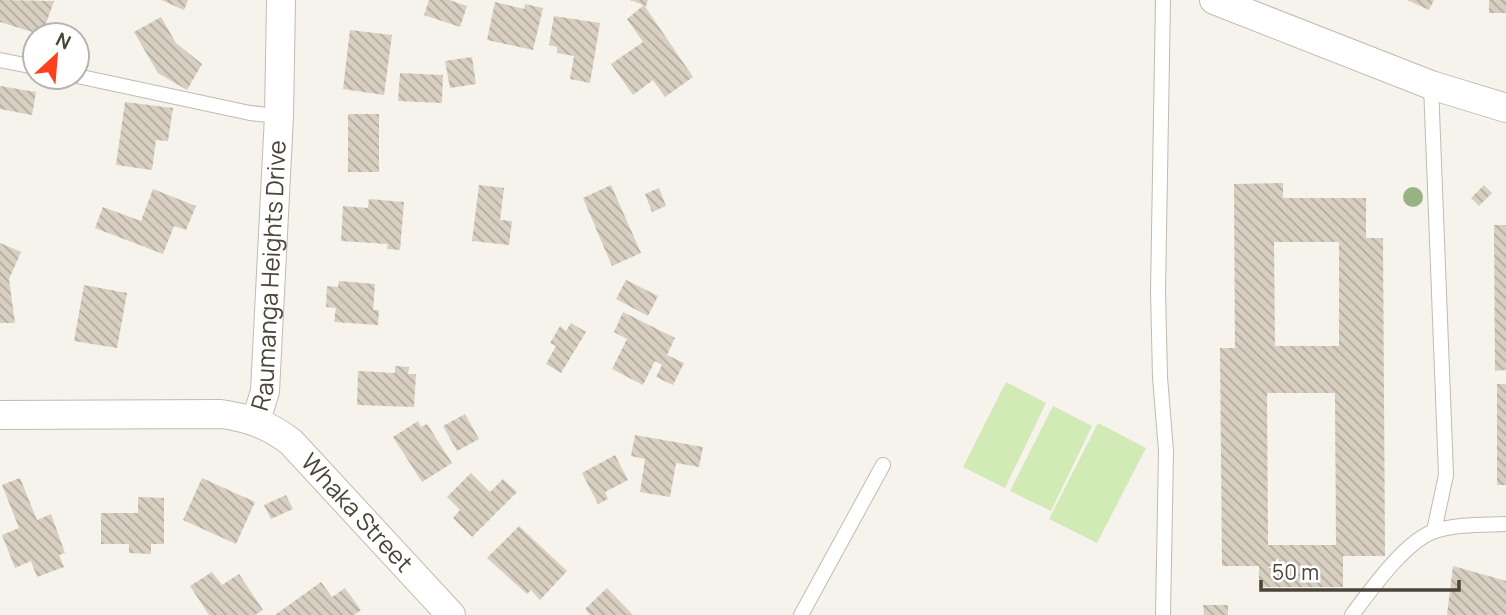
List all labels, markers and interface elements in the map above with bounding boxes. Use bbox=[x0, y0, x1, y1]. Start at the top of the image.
north arrow bbox=[21, 21, 91, 91]
text: N bbox=[52, 26, 75, 55]
street label: Raumanga Heights Drive bbox=[242, 139, 293, 414]
street label: Whaka Street bbox=[294, 445, 421, 578]
scale bar bbox=[1261, 548, 1459, 592]
text: 50 m bbox=[1272, 558, 1319, 586]

